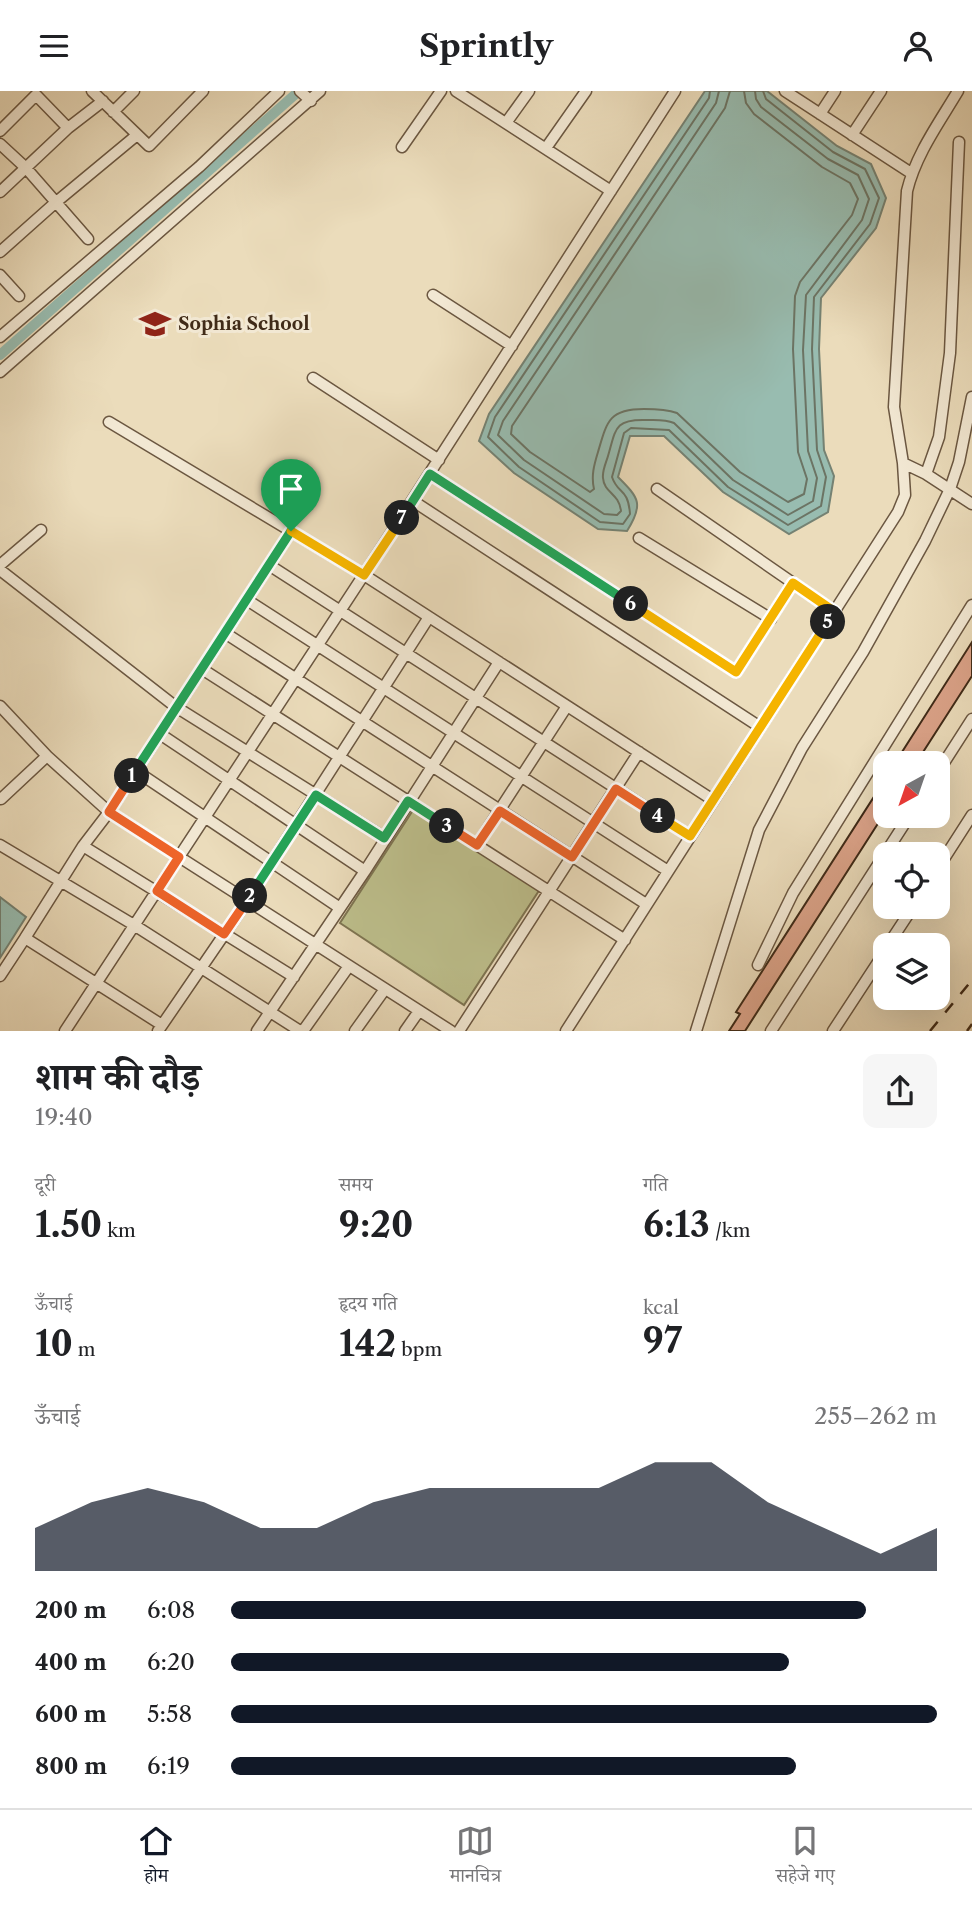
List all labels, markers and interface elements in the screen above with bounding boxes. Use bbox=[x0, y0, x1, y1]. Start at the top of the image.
text: Sprintly bbox=[419, 26, 553, 65]
icon: menu bbox=[35, 27, 73, 65]
icon: person bbox=[899, 27, 937, 65]
school or university icon: Sophia School bbox=[138, 307, 172, 341]
place label: Sophia School bbox=[178, 313, 310, 335]
pin bbox=[261, 459, 321, 531]
icon: arrive bbox=[272, 470, 310, 508]
pin: 7 bbox=[384, 501, 420, 535]
text: 7 bbox=[397, 506, 406, 529]
pin: 6 bbox=[614, 587, 648, 621]
text: 6 bbox=[625, 592, 636, 615]
pin: 5 bbox=[810, 605, 846, 639]
text: 5 bbox=[822, 610, 833, 633]
north arrow bbox=[873, 751, 950, 828]
map controls bbox=[873, 751, 950, 1010]
pin: 1 bbox=[114, 759, 150, 793]
text: 1 bbox=[127, 764, 136, 787]
pin: 4 bbox=[640, 799, 676, 833]
text: 4 bbox=[652, 804, 663, 827]
pin: 3 bbox=[430, 809, 464, 843]
text: 3 bbox=[441, 814, 452, 837]
button: locate bbox=[873, 842, 950, 919]
pin: 2 bbox=[232, 879, 268, 913]
text: 2 bbox=[244, 884, 255, 907]
button: layers bbox=[873, 933, 950, 1010]
text: शाम की दौड़ bbox=[35, 1053, 201, 1100]
button: share bbox=[863, 1054, 937, 1128]
text: 19:40 bbox=[35, 1103, 92, 1131]
text: दूरी bbox=[35, 1173, 56, 1196]
text: समय bbox=[339, 1173, 372, 1196]
text: गति bbox=[643, 1173, 668, 1196]
text: 1.50 bbox=[35, 1203, 102, 1246]
text: 9:20 bbox=[339, 1203, 413, 1246]
text: 6:13 bbox=[643, 1203, 710, 1246]
text: km bbox=[102, 1219, 136, 1242]
text: /km bbox=[710, 1219, 750, 1242]
text: ऊँचाई bbox=[35, 1292, 72, 1315]
text: हृदय गति bbox=[339, 1292, 397, 1315]
text: kcal bbox=[643, 1296, 679, 1319]
text: 97 bbox=[643, 1319, 682, 1362]
text: 10 bbox=[35, 1322, 73, 1365]
text: 142 bbox=[339, 1322, 396, 1365]
text: m bbox=[73, 1338, 96, 1361]
text: bpm bbox=[396, 1338, 442, 1361]
text: ऊँचाई bbox=[35, 1402, 80, 1430]
text: 255–262 m bbox=[814, 1402, 937, 1430]
text: 200 m bbox=[35, 1596, 107, 1624]
text: 6:08 bbox=[147, 1596, 195, 1624]
text: 400 m bbox=[35, 1648, 107, 1676]
text: 6:20 bbox=[147, 1648, 195, 1676]
text: 600 m bbox=[35, 1700, 107, 1728]
text: 5:58 bbox=[147, 1700, 192, 1728]
text: 800 m bbox=[35, 1752, 107, 1780]
text: 6:19 bbox=[147, 1752, 190, 1780]
tab: होम bbox=[137, 1822, 175, 1894]
tab: मानचित्र bbox=[450, 1822, 501, 1894]
tab: सहेजे गए bbox=[776, 1822, 835, 1894]

